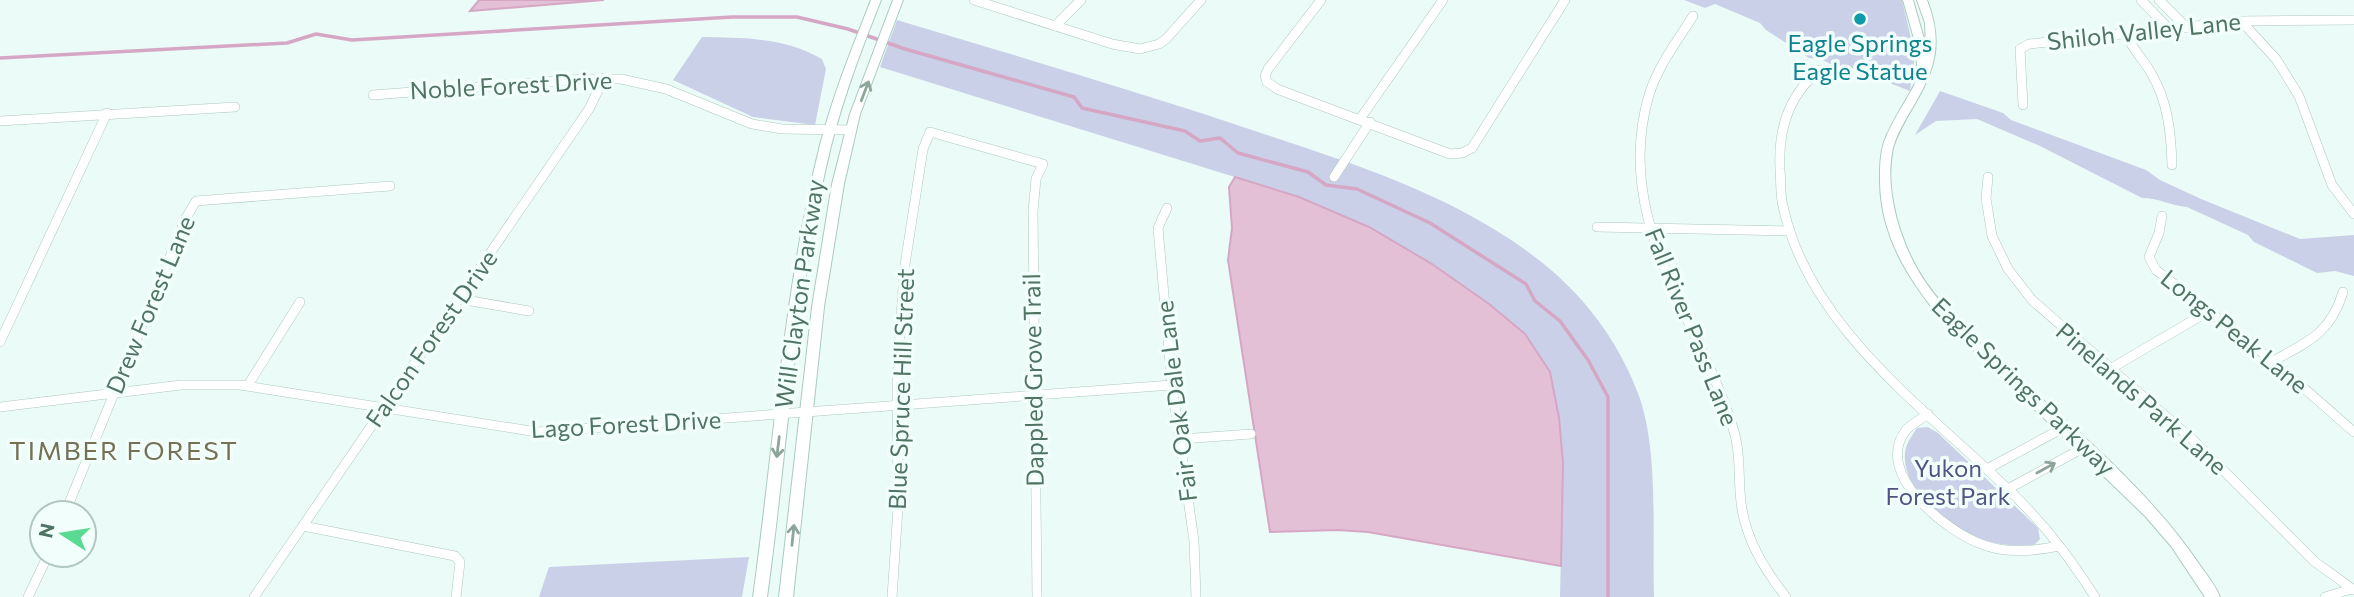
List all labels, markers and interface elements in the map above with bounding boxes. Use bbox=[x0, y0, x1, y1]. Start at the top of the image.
street label: Shiloh Valley Lane bbox=[2045, 6, 2242, 55]
marker: Eagle Springs Eagle Statue bbox=[1852, 11, 1868, 27]
place label: Eagle Springs Eagle Statue bbox=[1788, 28, 1932, 85]
street label: Noble Forest Drive bbox=[409, 65, 613, 104]
one-way arrow bbox=[859, 80, 872, 102]
street label: Will Clayton Parkway bbox=[768, 177, 829, 410]
street label: Drew Forest Lane bbox=[99, 211, 200, 398]
street label: Fall River Pass Lane bbox=[1640, 223, 1745, 429]
street label: Falcon Forest Drive bbox=[359, 244, 503, 432]
street label: Longs Peak Lane bbox=[2156, 263, 2314, 399]
street label: Blue Spruce Hill Street bbox=[882, 268, 919, 510]
street label: Dappled Grove Trail bbox=[1016, 273, 1049, 487]
street label: Eagle Springs Parkway bbox=[1926, 291, 2122, 481]
street label: Fair Oak Dale Lane bbox=[1149, 299, 1202, 503]
street label: Pinelands Park Lane bbox=[2051, 316, 2233, 480]
street label: Lago Forest Drive bbox=[530, 404, 722, 443]
district label: TIMBER FOREST bbox=[9, 434, 239, 465]
one-way arrow bbox=[772, 435, 785, 457]
park label: Yukon Forest Park bbox=[1886, 453, 2010, 510]
one-way arrow bbox=[2035, 461, 2055, 475]
north arrow bbox=[28, 499, 98, 569]
text: N bbox=[33, 521, 59, 540]
one-way arrow bbox=[787, 525, 800, 547]

